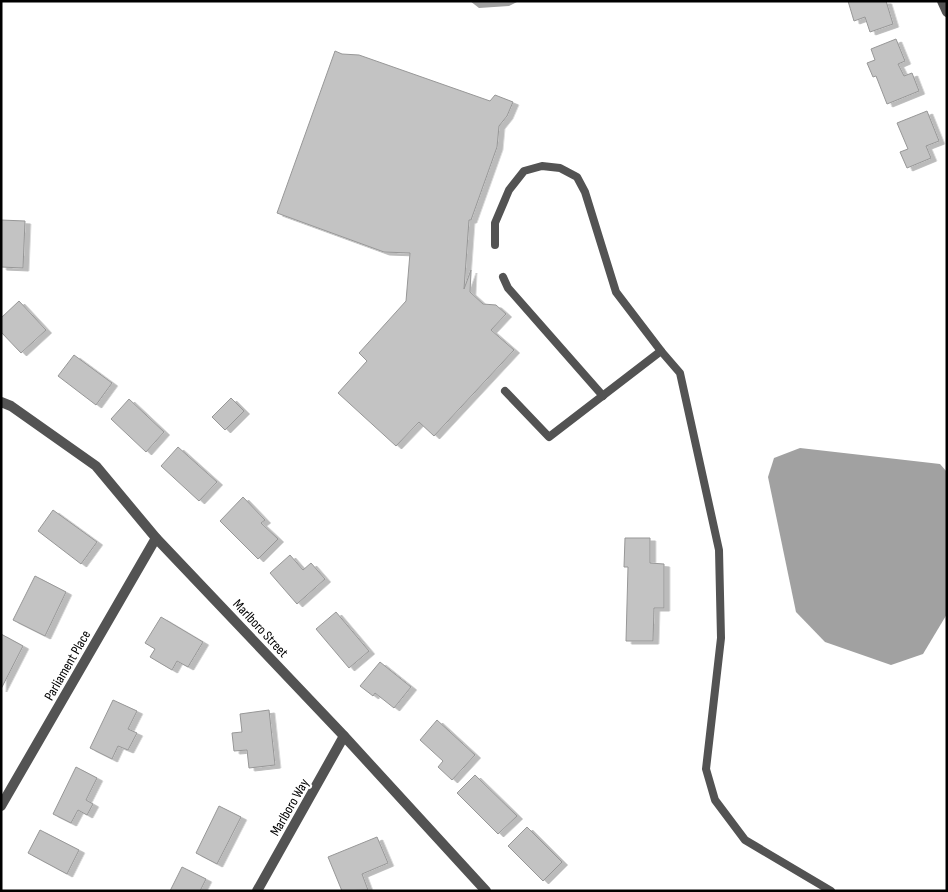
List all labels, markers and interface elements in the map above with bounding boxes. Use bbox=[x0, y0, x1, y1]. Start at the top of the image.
street label: Marlboro Street bbox=[229, 596, 292, 661]
street label: Parliament Place bbox=[40, 627, 94, 703]
street label: Marlboro Way bbox=[266, 775, 313, 839]

